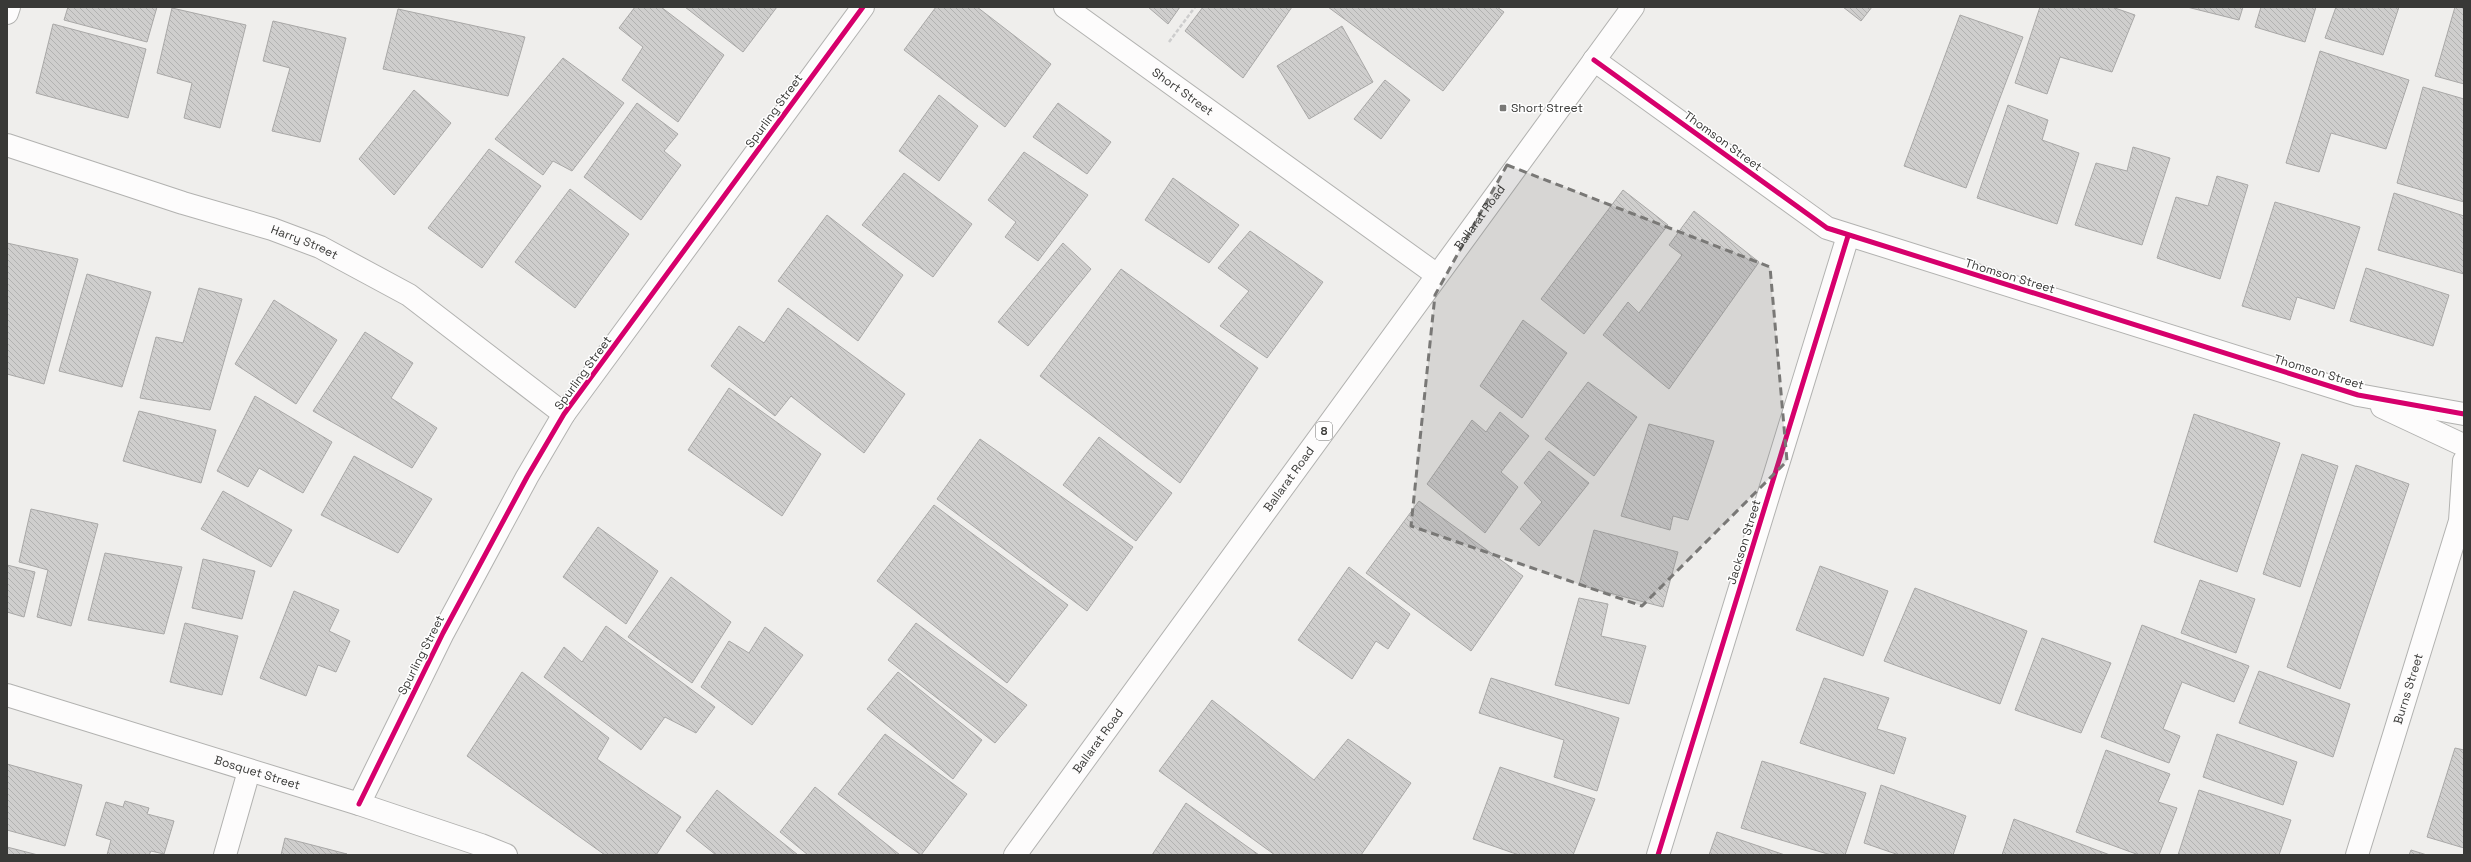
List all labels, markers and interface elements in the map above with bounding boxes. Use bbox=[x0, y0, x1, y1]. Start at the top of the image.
street label: Short Street bbox=[1149, 64, 1217, 119]
street label: Spurling Street bbox=[742, 71, 806, 151]
place label: Short Street bbox=[1511, 100, 1583, 116]
marker: Short Street bbox=[1498, 103, 1508, 113]
street label: Thomson Street bbox=[1681, 107, 1765, 175]
street label: Ballarat Road bbox=[1451, 182, 1509, 253]
street label: Harry Street bbox=[269, 221, 341, 263]
street label: Thomson Street bbox=[1963, 255, 2057, 297]
street label: Spurling Street bbox=[551, 333, 615, 413]
street label: Thomson Street bbox=[2272, 351, 2366, 393]
road number: 8 bbox=[1316, 422, 1332, 440]
street label: Ballarat Road bbox=[1260, 444, 1318, 515]
street label: Jackson Street bbox=[1724, 498, 1764, 586]
street label: Spurling Street bbox=[394, 612, 448, 698]
street label: Burns Street bbox=[2390, 651, 2427, 726]
street label: Ballarat Road bbox=[1069, 705, 1127, 777]
street label: Bosquet Street bbox=[212, 752, 302, 793]

